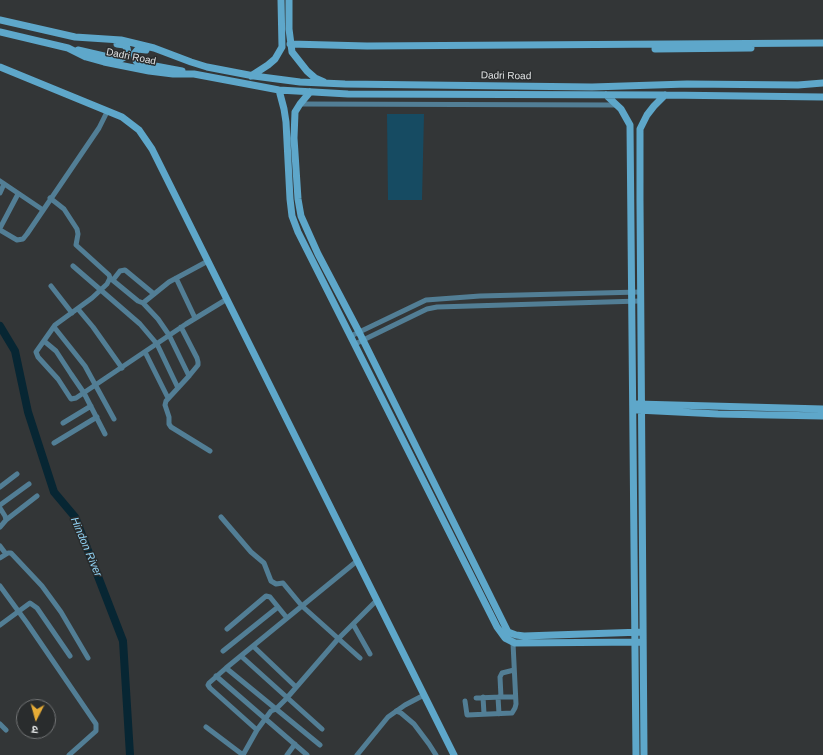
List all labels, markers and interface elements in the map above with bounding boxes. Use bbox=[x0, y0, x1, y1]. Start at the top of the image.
street label: Dadri Road bbox=[105, 46, 157, 68]
street label: Dadri Road bbox=[481, 70, 531, 82]
water label: Hindon River bbox=[68, 515, 104, 579]
north arrow bbox=[16, 699, 56, 739]
text: उ bbox=[31, 724, 39, 736]

